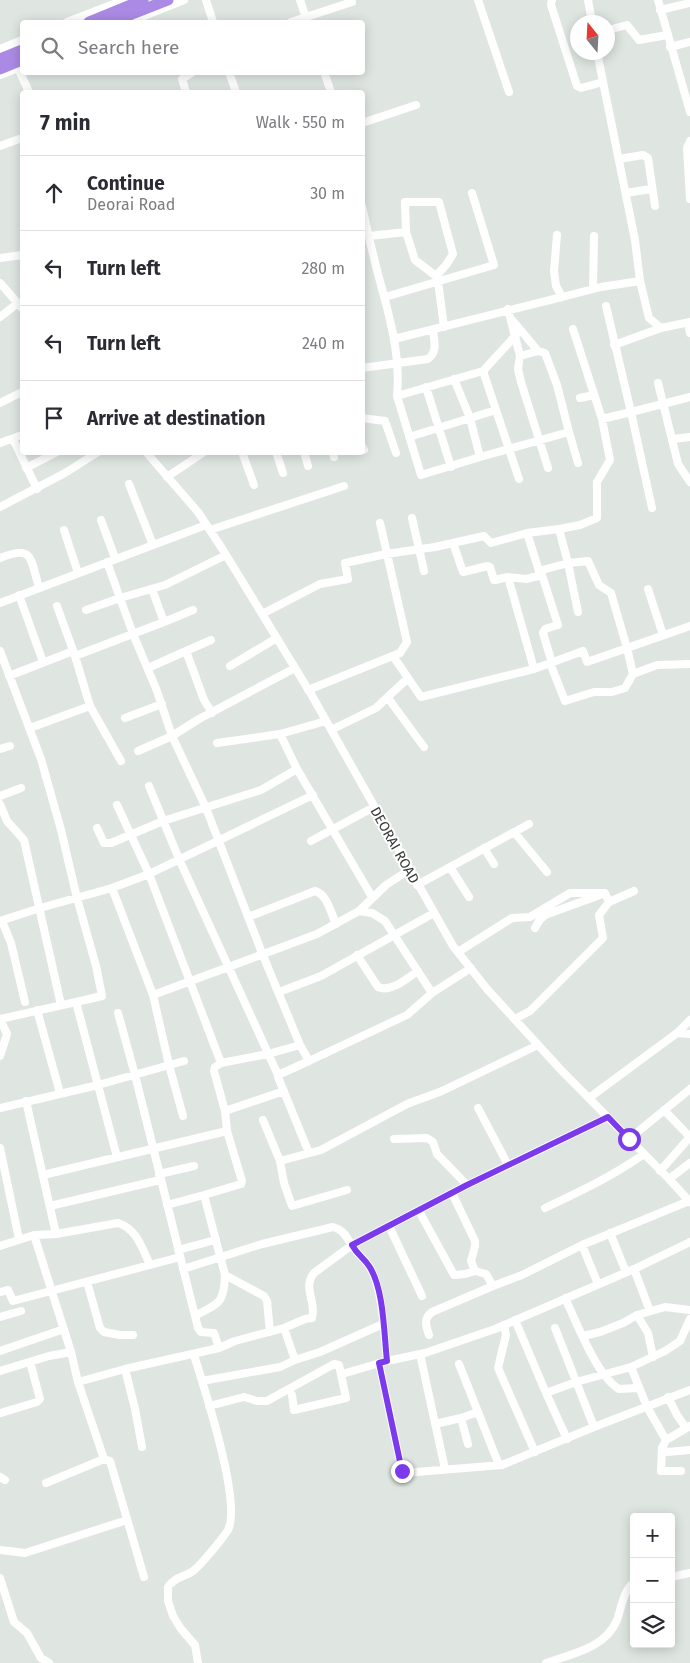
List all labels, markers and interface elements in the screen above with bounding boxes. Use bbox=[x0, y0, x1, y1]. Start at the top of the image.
north arrow bbox=[570, 15, 615, 60]
search box bbox=[20, 20, 365, 75]
icon: search bbox=[38, 34, 66, 62]
text: Search here bbox=[78, 36, 179, 59]
text: 7 min bbox=[40, 110, 91, 136]
text: Walk · 550 m bbox=[256, 113, 345, 132]
text: Continue bbox=[87, 172, 165, 195]
icon: ahead bbox=[40, 179, 68, 207]
text: 30 m bbox=[310, 184, 345, 203]
text: Deorai Road bbox=[87, 195, 175, 214]
icon: left bbox=[40, 254, 68, 282]
text: Turn left bbox=[87, 257, 161, 280]
text: 280 m bbox=[301, 259, 345, 278]
icon: left bbox=[40, 329, 68, 357]
text: Turn left bbox=[87, 332, 161, 355]
text: 240 m bbox=[302, 334, 345, 353]
icon: arrive bbox=[40, 404, 68, 432]
text: Arrive at destination bbox=[87, 407, 266, 430]
street label: DEORAI ROAD bbox=[366, 804, 423, 887]
route start bbox=[618, 1128, 641, 1151]
route end bbox=[391, 1460, 414, 1483]
map controls bbox=[630, 1513, 675, 1648]
button: + bbox=[630, 1513, 675, 1558]
button: − bbox=[630, 1558, 675, 1603]
button: layers bbox=[630, 1603, 675, 1648]

